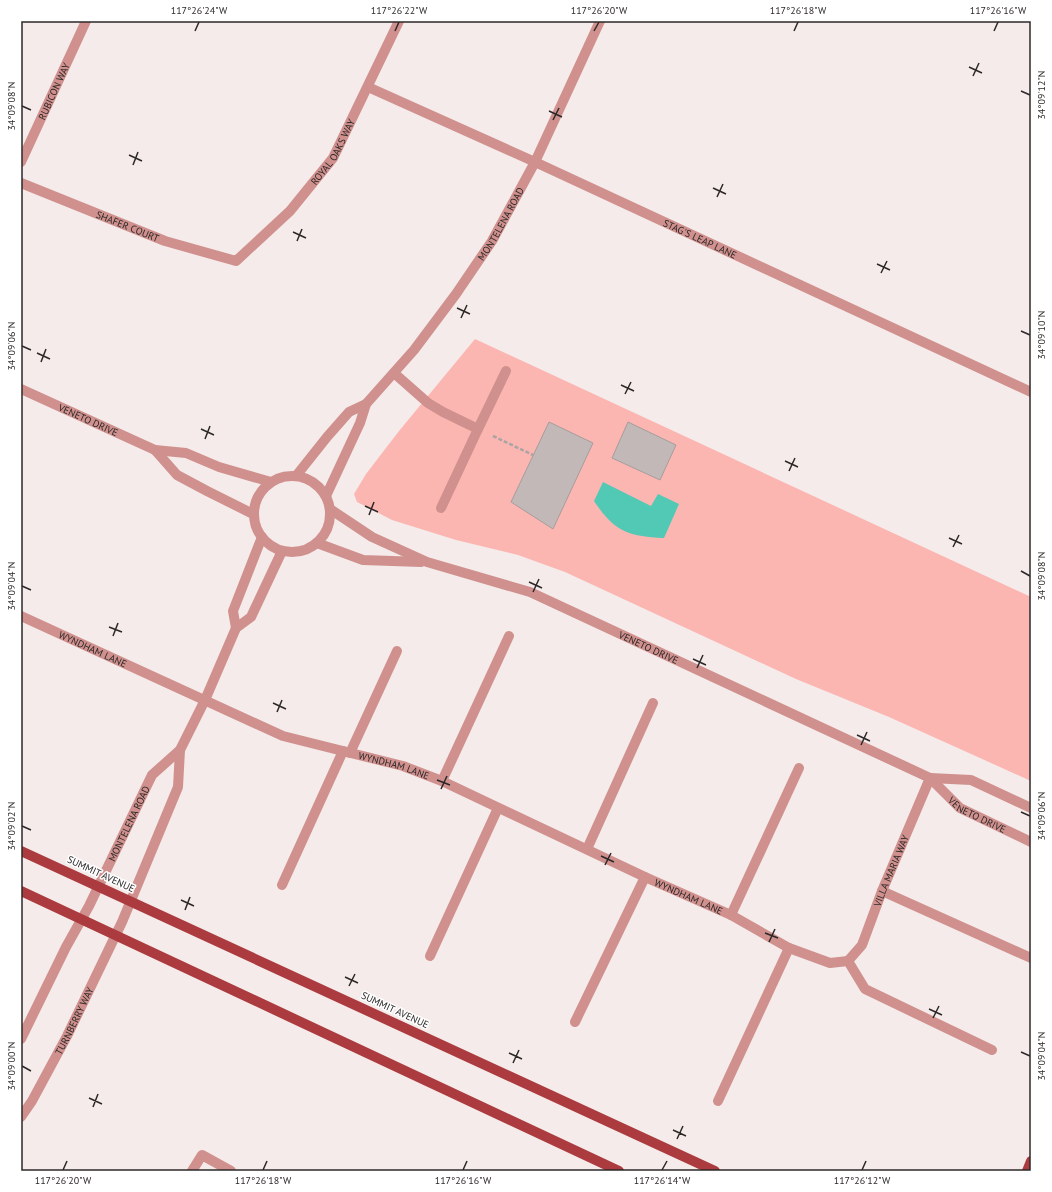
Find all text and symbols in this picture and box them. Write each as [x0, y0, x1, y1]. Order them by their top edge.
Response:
text: 117°26'24"W [171, 4, 228, 17]
text: 117°26'22"W [371, 4, 428, 17]
text: 117°26'20"W [571, 4, 628, 17]
text: 117°26'18"W [770, 4, 827, 17]
text: 117°26'16"W [970, 4, 1027, 17]
street label: RUBICON WAY [35, 60, 73, 122]
text: 34°09'12"N [1035, 70, 1048, 120]
text: 34°09'08"N [5, 81, 18, 131]
street label: ROYAL OAKS WAY [307, 116, 358, 187]
street label: MONTELENA ROAD [474, 185, 527, 263]
street label: SHAFER COURT [94, 207, 161, 245]
street label: STAG'S LEAP LANE [661, 216, 739, 261]
text: 34°09'10"N [1035, 310, 1048, 360]
text: 34°09'06"N [5, 321, 18, 371]
street label: VENETO DRIVE [56, 400, 120, 439]
text: 34°09'08"N [1035, 551, 1048, 601]
text: 34°09'04"N [5, 561, 18, 611]
street label: VENETO DRIVE [616, 627, 680, 667]
street label: WYNDHAM LANE [57, 628, 129, 670]
street label: WYNDHAM LANE [357, 749, 431, 782]
street label: MONTELENA ROAD [105, 784, 152, 863]
text: 34°09'06"N [1035, 791, 1048, 841]
street label: VENETO DRIVE [945, 793, 1008, 836]
text: 34°09'02"N [5, 801, 18, 851]
street label: VILLA MARIA WAY [870, 832, 912, 909]
street label: SUMMIT AVENUE [65, 853, 137, 895]
street label: WYNDHAM LANE [652, 876, 725, 917]
street label: TURNBERRY WAY [52, 984, 96, 1057]
street label: SUMMIT AVENUE [359, 989, 431, 1031]
text: 34°09'04"N [1035, 1031, 1048, 1081]
text: 34°09'00"N [5, 1041, 18, 1091]
text: 117°26'20"W [35, 1174, 92, 1187]
text: 117°26'18"W [235, 1174, 292, 1187]
text: 117°26'16"W [435, 1174, 492, 1187]
text: 117°26'14"W [634, 1174, 691, 1187]
text: 117°26'12"W [834, 1174, 891, 1187]

